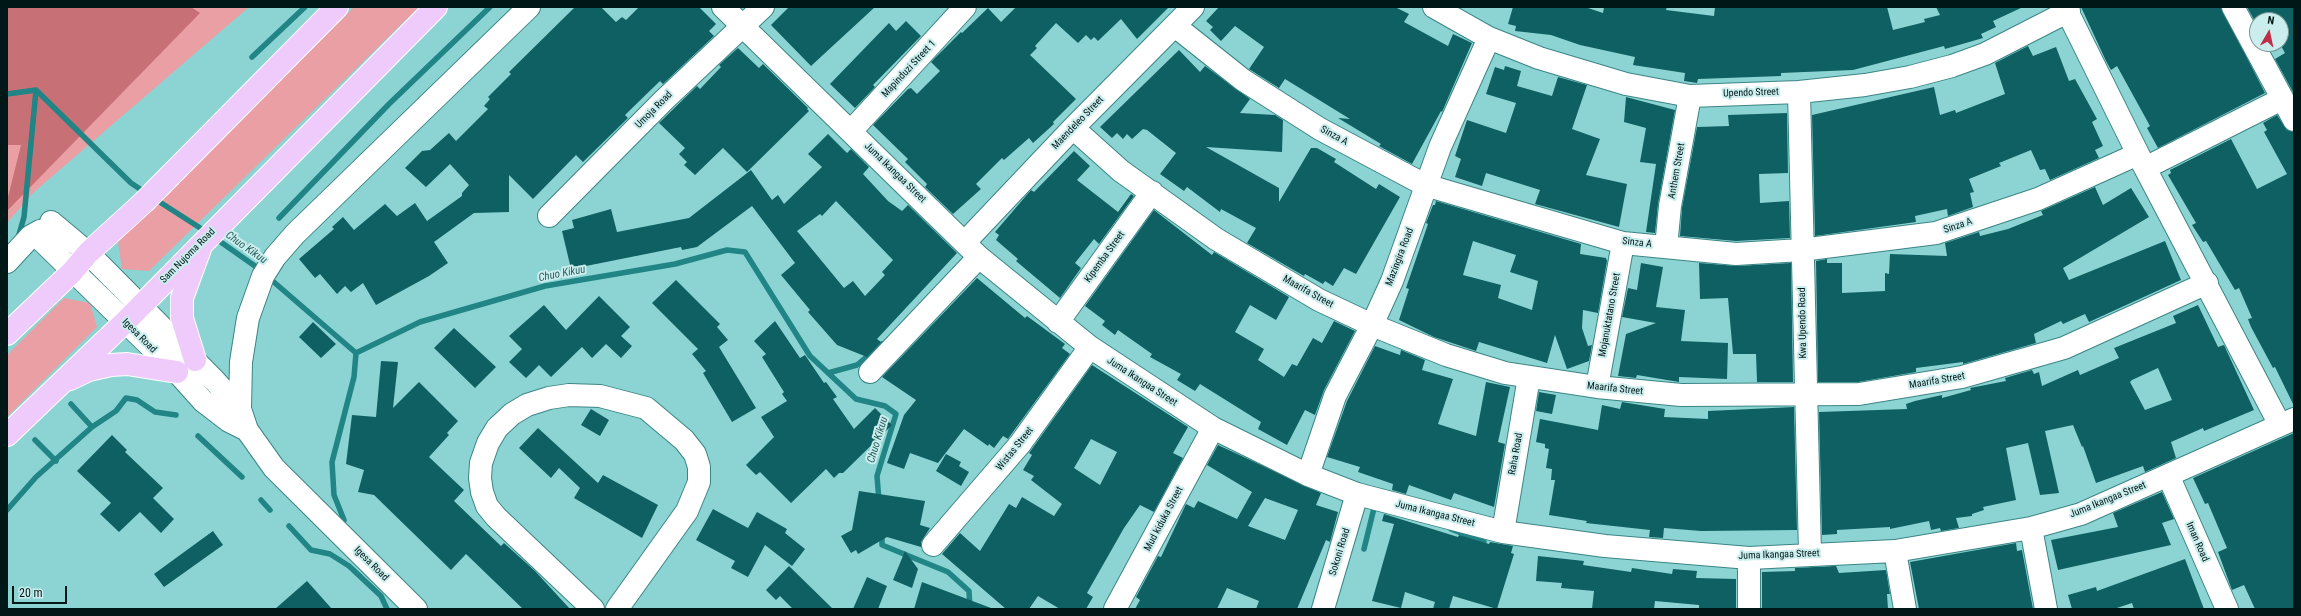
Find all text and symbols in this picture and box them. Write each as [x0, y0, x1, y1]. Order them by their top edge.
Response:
north arrow [2249, 12, 2289, 52]
text: N [2266, 14, 2275, 28]
street label: Mapinduzi Street 1 [879, 38, 939, 100]
street label: Upendo Street [1723, 86, 1779, 100]
street label: Umoja Road [633, 89, 675, 131]
street label: Maendeleo Street [1050, 94, 1106, 152]
street label: Sinza A [1318, 124, 1350, 148]
street label: Juma Ikangaa Street [862, 140, 928, 206]
street label: Anthem Street [1666, 142, 1688, 200]
street label: Sinza A [1942, 216, 1974, 236]
street label: Sam Nujoma Road [158, 226, 218, 286]
street label: Mazingira Road [1383, 226, 1417, 288]
water label: Chuo Kikuu [223, 229, 269, 267]
street label: Kipemba Street [1082, 229, 1128, 285]
street label: Sinza A [1622, 235, 1652, 251]
water label: Chuo Kikuu [537, 263, 587, 285]
street label: Mojanuktatano Street [1597, 272, 1623, 358]
street label: Maarifa Street [1281, 273, 1335, 311]
street label: Kwa Upendo Road [1796, 287, 1810, 359]
street label: Igesa Road [119, 316, 159, 356]
street label: Juma Ikangaa Street [1105, 355, 1179, 409]
street label: Maarifa Street [1908, 370, 1966, 392]
street label: Maarifa Street [1586, 380, 1644, 398]
water label: Chuo Kikuu [865, 415, 891, 465]
street label: Wistas Street [994, 425, 1036, 473]
street label: Raha Road [1506, 432, 1526, 476]
street label: Juma Ikangaa Street [2068, 479, 2148, 521]
street label: Mud kiduka Street [1142, 485, 1186, 553]
street label: Juma Ikangaa Street [1394, 498, 1476, 530]
street label: Iman Road [2183, 520, 2211, 564]
street label: Sokoni Road [1327, 527, 1353, 577]
street label: Igesa Road [351, 544, 391, 584]
street label: Juma Ikangaa Street [1738, 548, 1820, 562]
scale bar [14, 578, 69, 604]
text: 20 m [19, 586, 43, 600]

